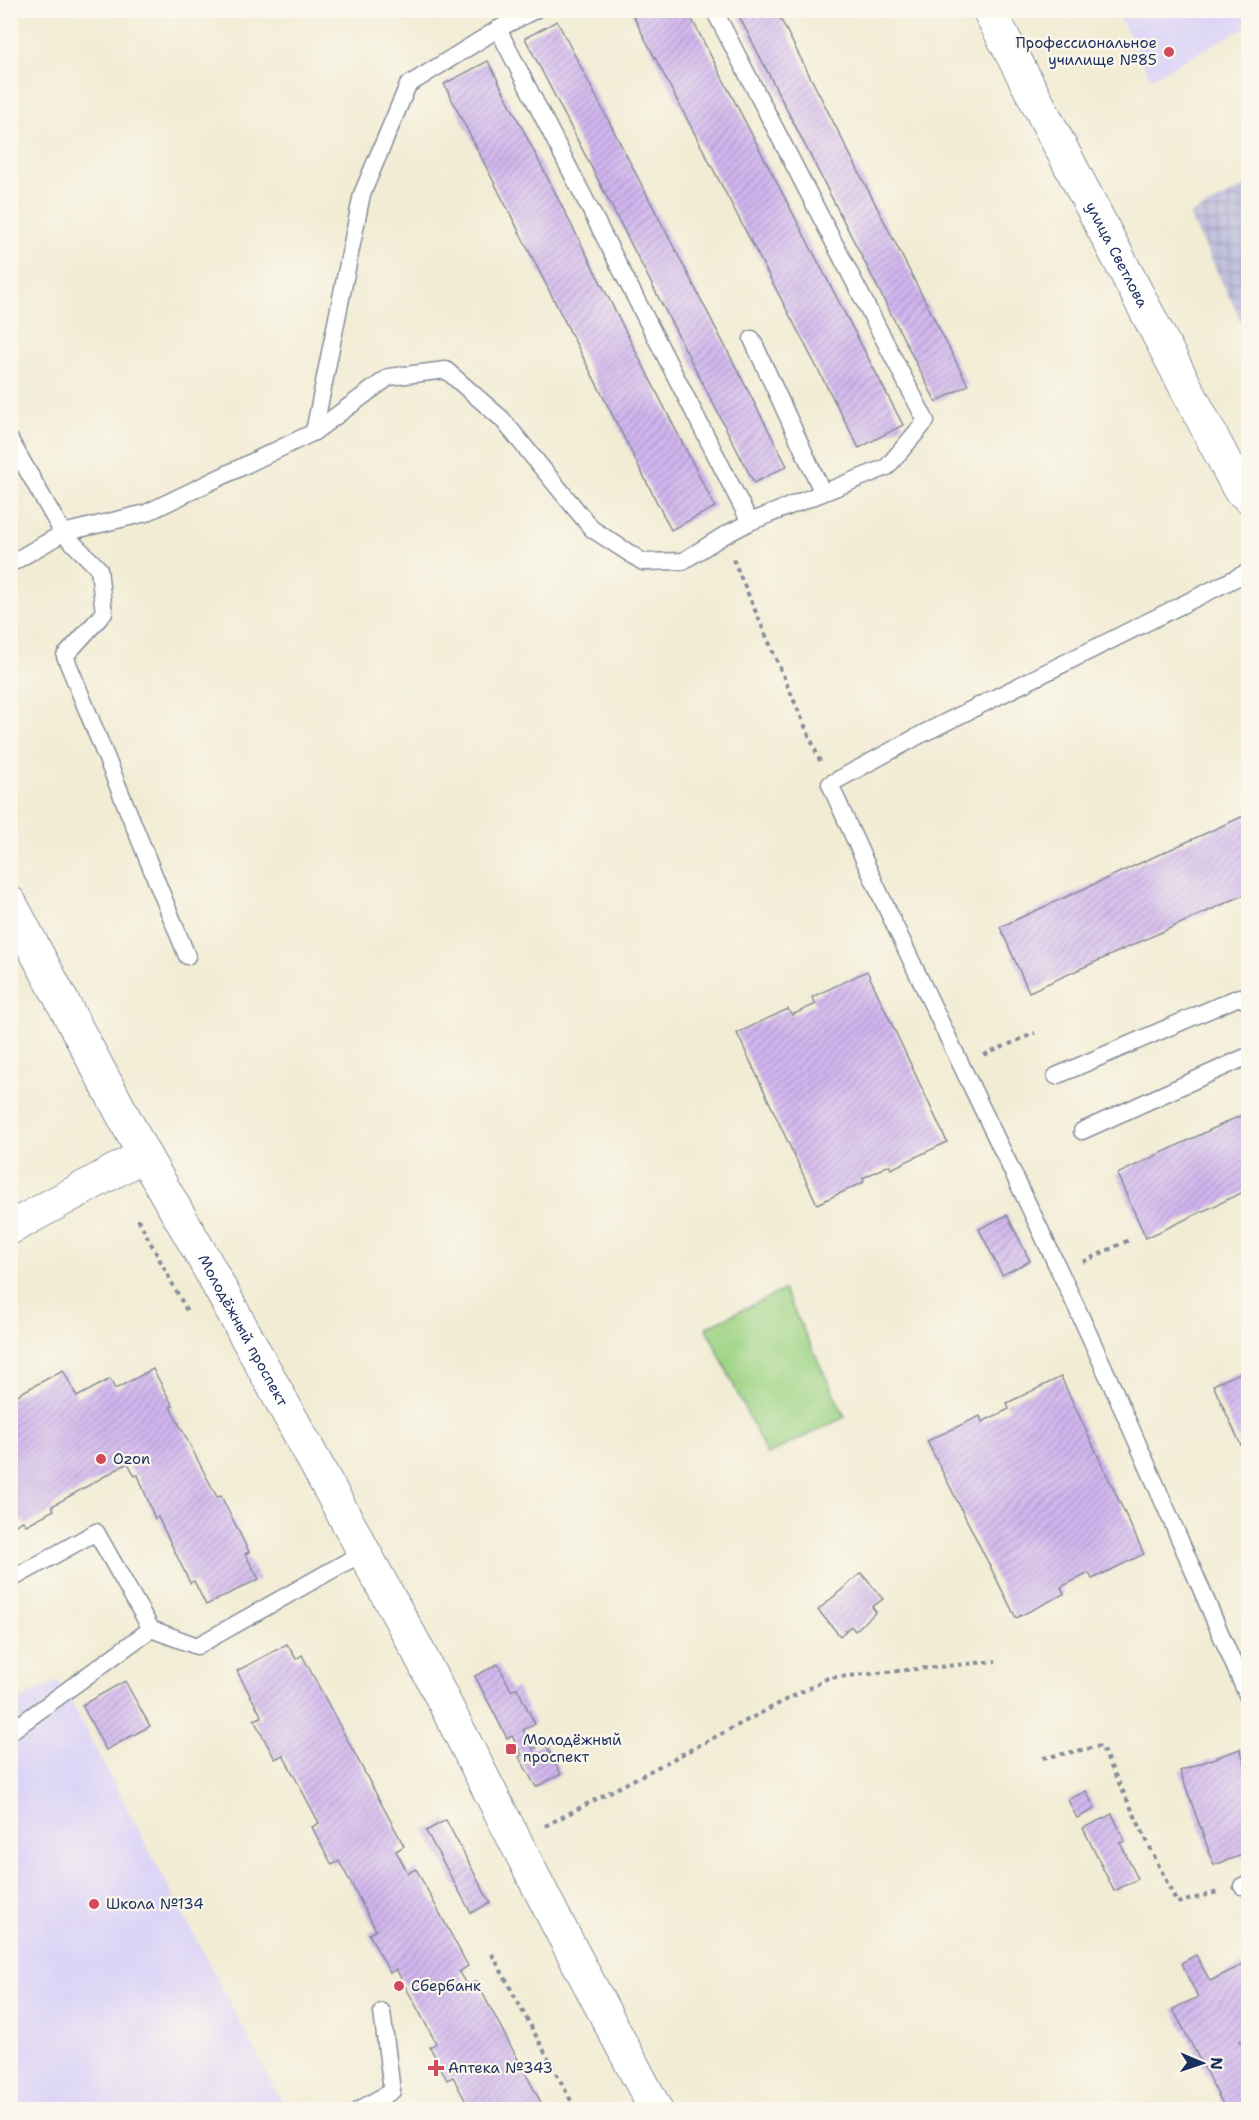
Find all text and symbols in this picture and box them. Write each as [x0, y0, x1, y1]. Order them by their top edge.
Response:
place label: Профессиональное училище №85 [1016, 33, 1157, 70]
marker: Профессиональное училище №85 [1162, 45, 1176, 59]
street label: улица Светлова [1081, 198, 1153, 312]
street label: Молодёжный проспект [193, 1251, 293, 1410]
place label: Ozon [113, 1449, 150, 1469]
marker: Ozon [94, 1452, 108, 1466]
place label: Молодёжный проспект [523, 1730, 622, 1767]
marker: Молодёжный проспект [504, 1742, 518, 1756]
place label: Школа №134 [106, 1894, 204, 1914]
marker: Школа №134 [87, 1897, 101, 1911]
place label: Сбербанк [411, 1976, 481, 1996]
marker: Сбербанк [392, 1979, 406, 1993]
north arrow [1172, 2033, 1232, 2093]
text: N [1206, 2057, 1227, 2070]
place label: Аптека №343 [448, 2058, 553, 2078]
marker: Аптека №343 [429, 2061, 443, 2075]

